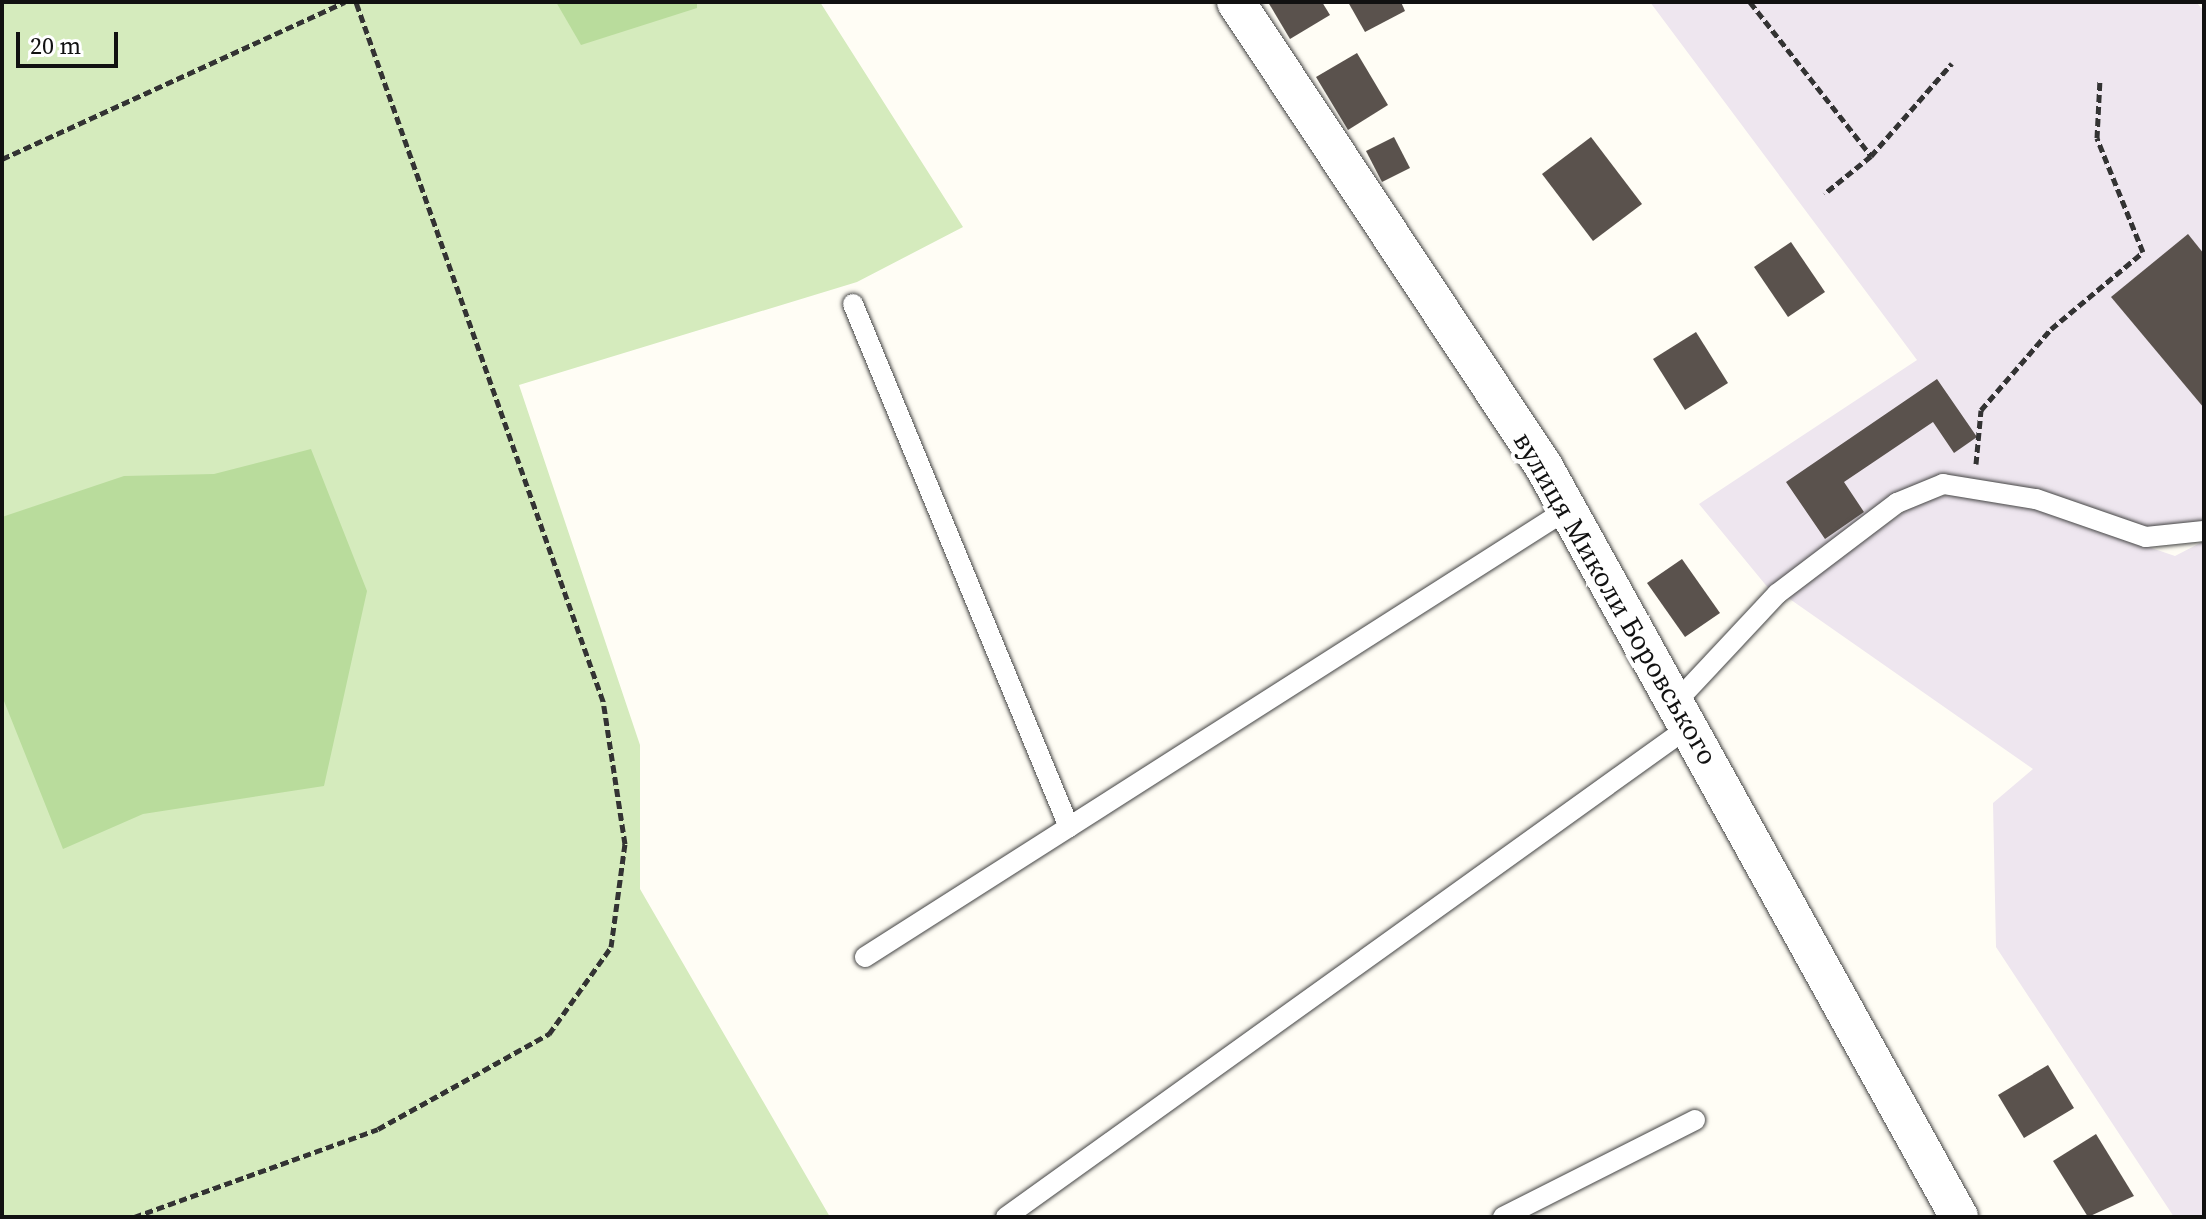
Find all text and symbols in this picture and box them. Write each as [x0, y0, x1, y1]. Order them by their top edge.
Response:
scale bar [20, 16, 122, 66]
text: 20 m [30, 29, 81, 62]
street label: вулиця Миколи Боровського [1507, 426, 1725, 770]

